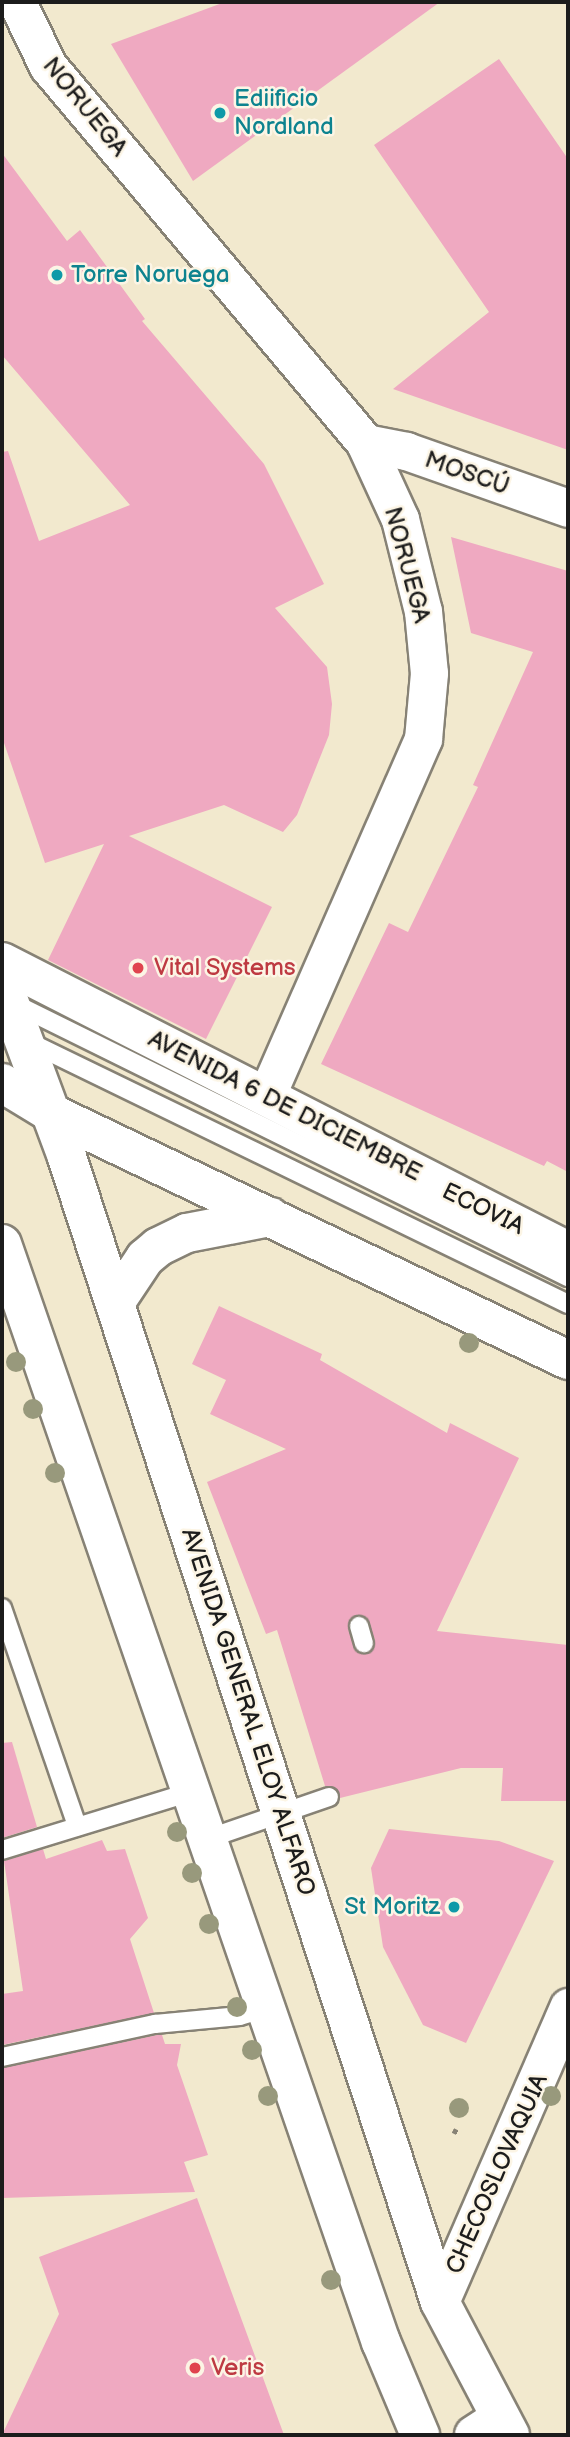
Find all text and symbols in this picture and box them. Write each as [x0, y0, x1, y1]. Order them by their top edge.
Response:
street label: NORUEGA [36, 52, 134, 162]
place label: Ediificio Nordland [234, 85, 334, 141]
marker: Ediificio Nordland [212, 105, 228, 121]
place label: Torre Noruega [71, 261, 230, 289]
marker: Torre Noruega [49, 267, 65, 283]
street label: MOSCÚ [421, 445, 513, 501]
street label: NORUEGA [378, 504, 436, 626]
place label: Vital Systems [154, 954, 296, 982]
marker: Vital Systems [128, 958, 148, 978]
street label: AVENIDA 6 DE DICIEMBRE [144, 1024, 426, 1188]
street label: ECOVIA [437, 1177, 529, 1241]
street label: AVENIDA GENERAL ELOY ALFARO [175, 1525, 321, 1899]
place label: St Moritz [344, 1893, 440, 1921]
marker: St Moritz [446, 1899, 462, 1915]
street label: CHECOSLOVAQUIA [440, 2069, 554, 2279]
place label: Veris [211, 2354, 264, 2382]
marker: Veris [185, 2358, 205, 2378]

